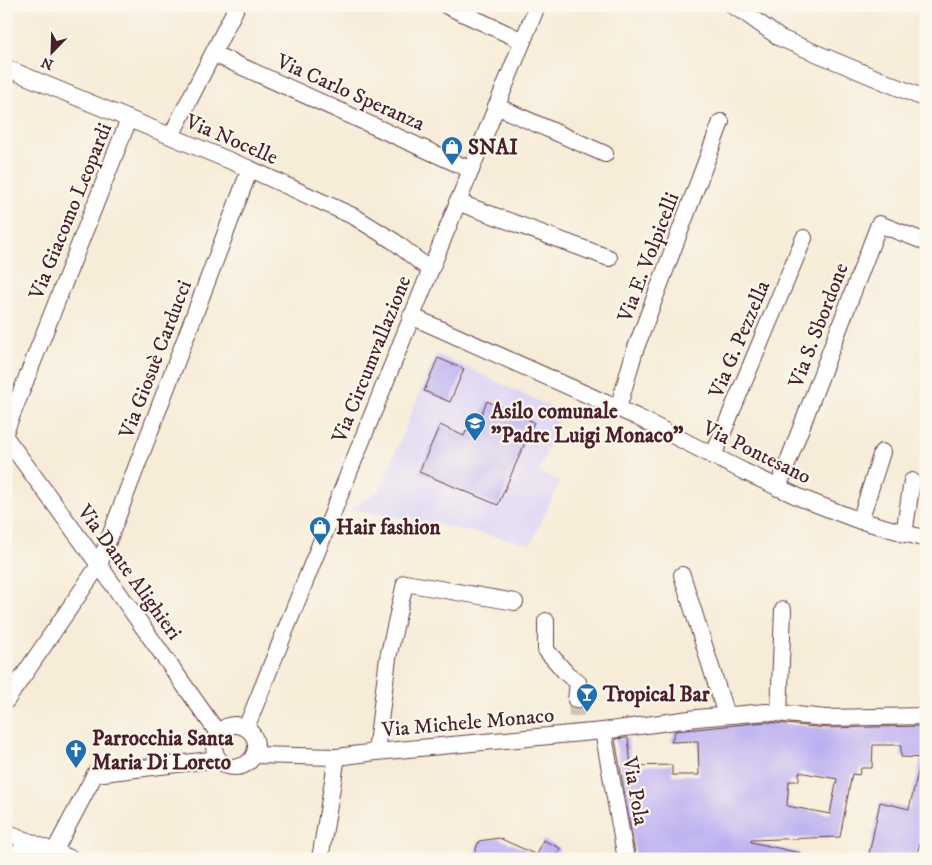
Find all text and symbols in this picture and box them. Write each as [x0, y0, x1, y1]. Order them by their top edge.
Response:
north arrow [28, 28, 78, 78]
street label: Via Carlo Speranza [272, 48, 429, 137]
text: N [38, 52, 56, 74]
street label: Via Nocelle [181, 108, 282, 171]
street label: Via Giacomo Leopardi [23, 119, 118, 304]
shop icon: SNAI [440, 135, 464, 166]
place label: SNAI [468, 135, 518, 161]
street label: Via E. Volpicelli [612, 189, 686, 327]
street label: Via S. Sbordone [783, 259, 855, 392]
street label: Via Circumvallazione [326, 272, 417, 448]
street label: Via Giosuè Carducci [113, 277, 198, 443]
street label: Via G. Pezzella [703, 277, 776, 403]
place label: Asilo comunale "Padre Luigi Monaco" [490, 399, 684, 449]
school or university icon: Asilo comunale "Padre Luigi Monaco" [463, 411, 487, 442]
street label: Via Pontesano [697, 415, 815, 490]
street label: Via Dante Alighieri [71, 499, 187, 645]
shop icon: Hair fashion [308, 515, 332, 546]
place label: Hair fashion [336, 515, 442, 541]
bar icon: Tropical Bar [575, 682, 599, 713]
place label: Tropical Bar [602, 682, 711, 708]
street label: Via Michele Monaco [380, 703, 555, 744]
place label: Parrocchia Santa Maria Di Loreto [92, 726, 234, 776]
church icon: Parrocchia Santa Maria Di Loreto [64, 738, 88, 769]
street label: Via Pola [616, 754, 654, 828]

